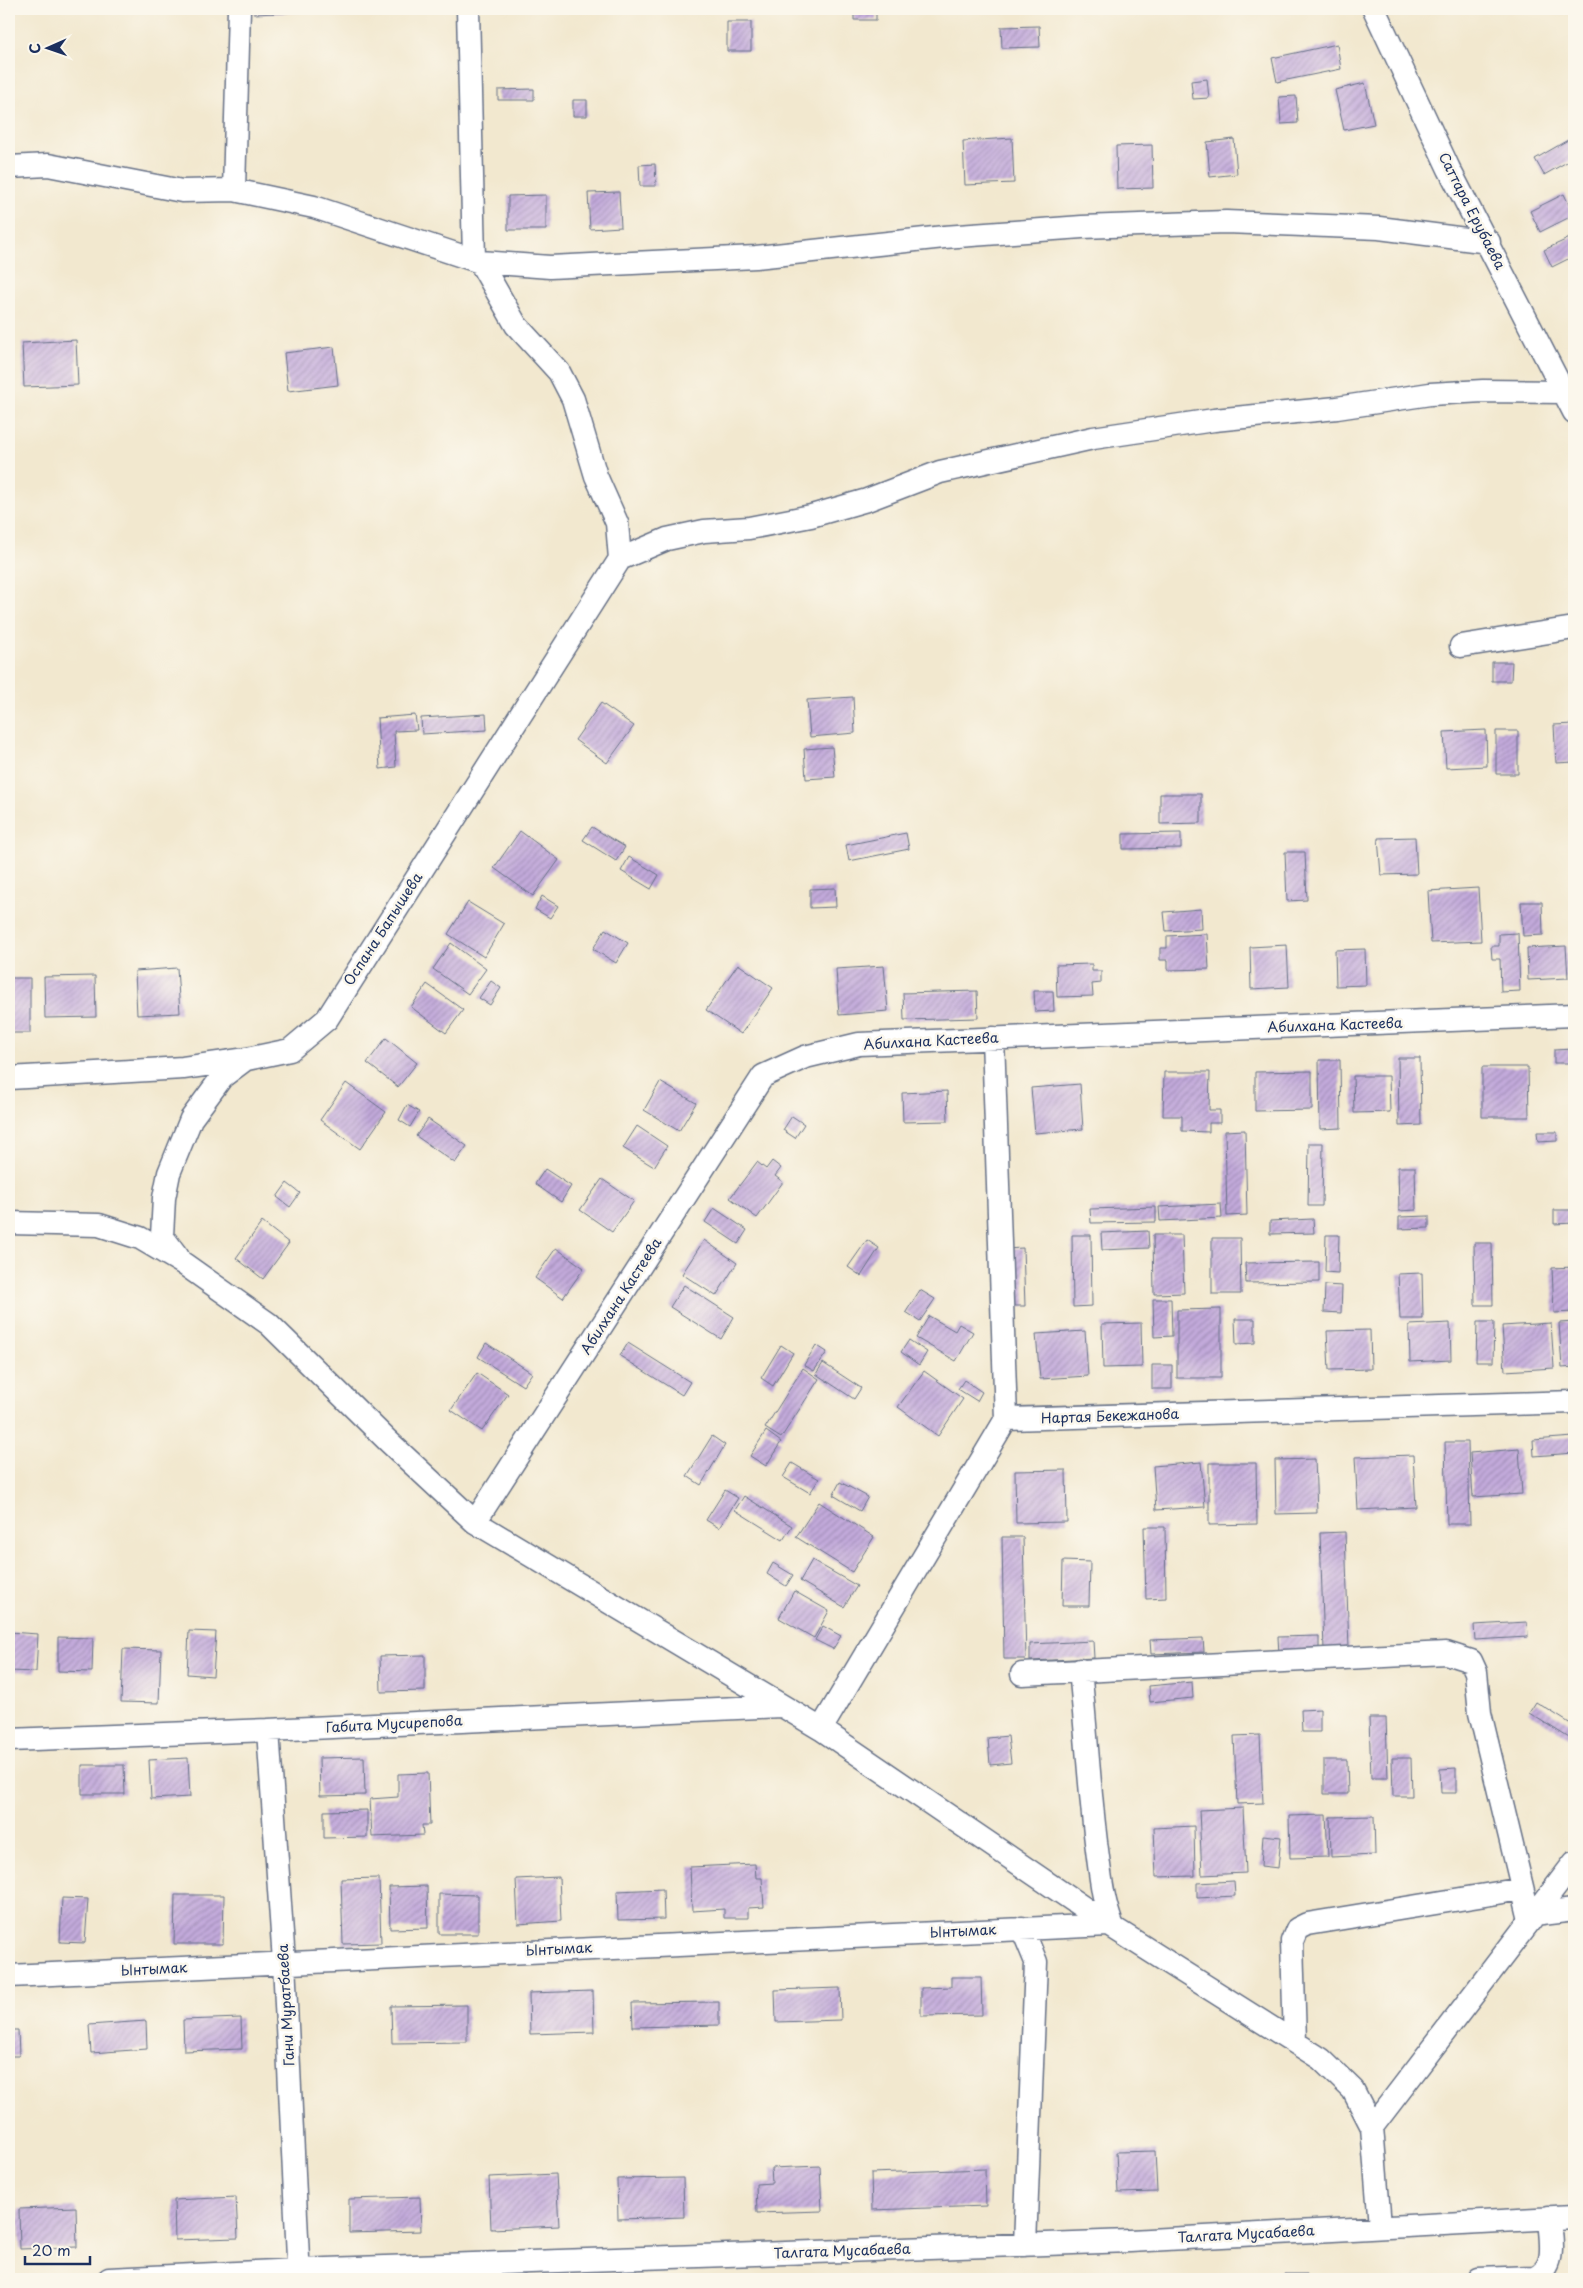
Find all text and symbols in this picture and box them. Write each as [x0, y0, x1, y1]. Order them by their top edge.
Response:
north arrow [22, 22, 72, 72]
text: С [24, 43, 45, 54]
street label: Саттара Ерубаева [1434, 149, 1511, 273]
street label: Оспана Бапышева [338, 868, 427, 989]
street label: Абилхана Кастеева [1267, 1012, 1403, 1037]
street label: Абилхана Кастеева [863, 1026, 999, 1055]
street label: Абилхана Кастеева [575, 1233, 666, 1358]
street label: Нартая Бекежанова [1040, 1403, 1180, 1428]
street label: Габита Мусирепова [325, 1709, 463, 1738]
street label: Ынтымак [929, 1918, 998, 1943]
street label: Ынтымак [525, 1936, 594, 1961]
street label: Гани Муратбаева [272, 1943, 299, 2067]
street label: Ынтымак [120, 1956, 189, 1981]
street label: Талгата Мусабаева [1177, 2219, 1315, 2248]
scale bar [25, 2233, 90, 2265]
text: 20 m [32, 2238, 71, 2261]
street label: Талгата Мусабаева [773, 2238, 911, 2263]

